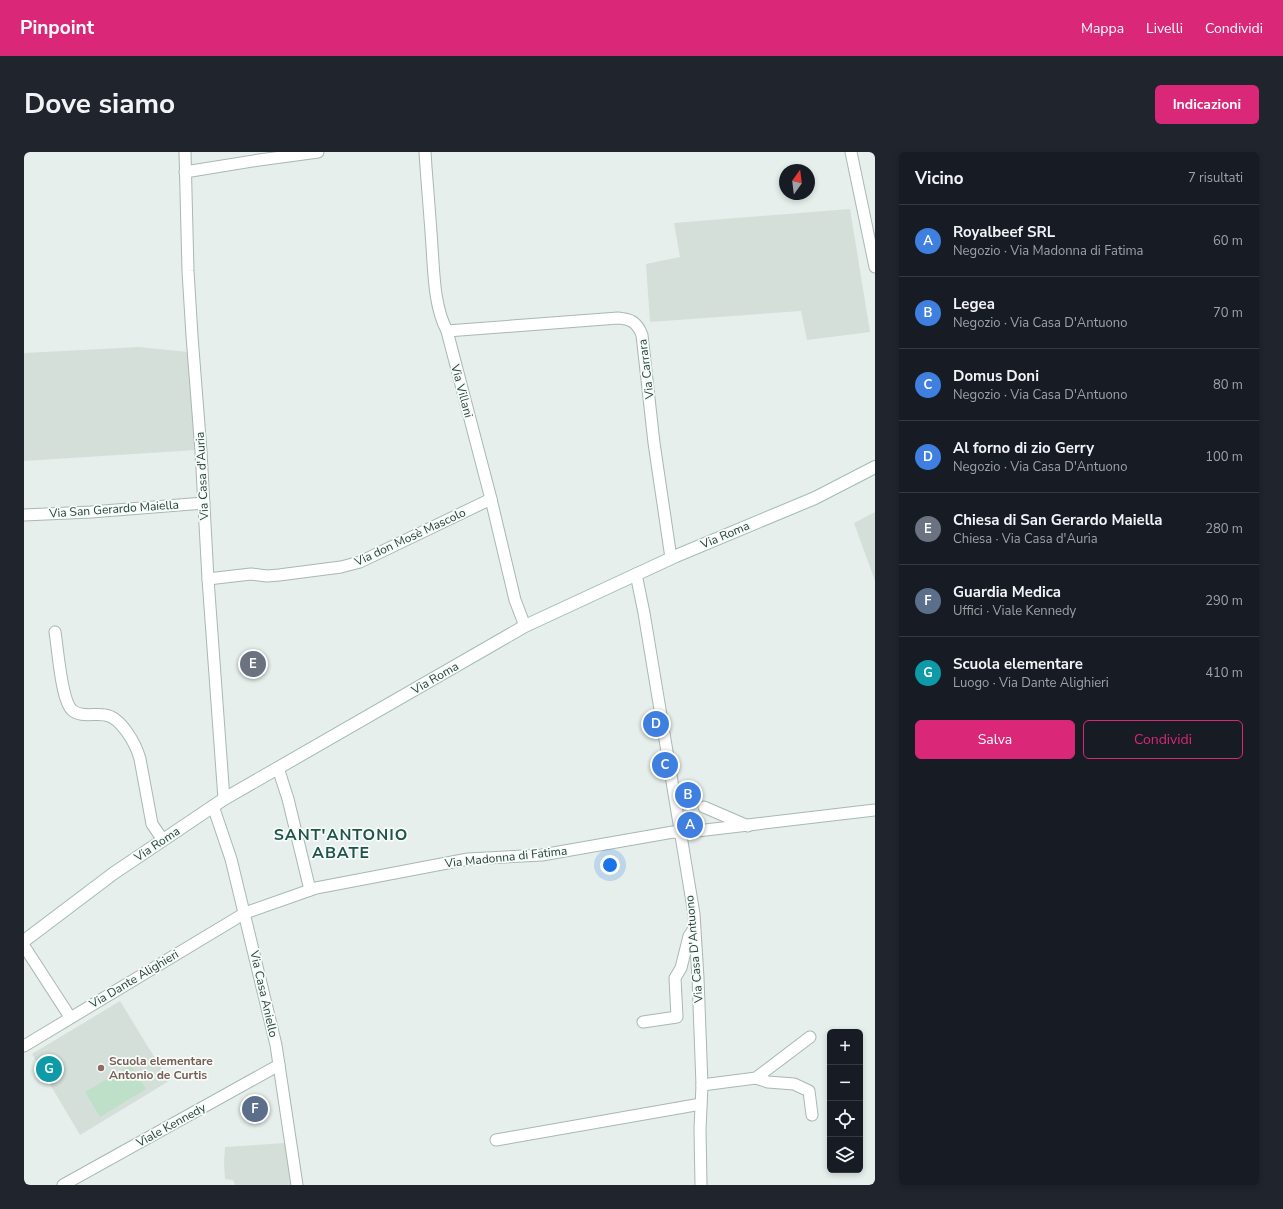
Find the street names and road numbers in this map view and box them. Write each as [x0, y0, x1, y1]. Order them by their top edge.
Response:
street label: Via Carrara [634, 338, 658, 401]
street label: Via Villani [447, 362, 477, 419]
street label: Via Casa d'Auria [192, 431, 212, 522]
street label: Via San Gerardo Maiella [48, 496, 179, 522]
street label: Via don Mosè Mascolo [351, 504, 468, 570]
street label: Via Roma [697, 518, 752, 553]
street label: Via Roma [408, 658, 461, 698]
street label: Via Roma [130, 823, 183, 866]
street label: Via Madonna di Fatima [443, 843, 568, 871]
street label: Via Casa D'Antuono [681, 894, 707, 1005]
street label: Via Dante Alighieri [86, 946, 182, 1012]
street label: Via Casa Aniello [246, 948, 282, 1039]
street label: Viale Kennedy [132, 1099, 209, 1151]

